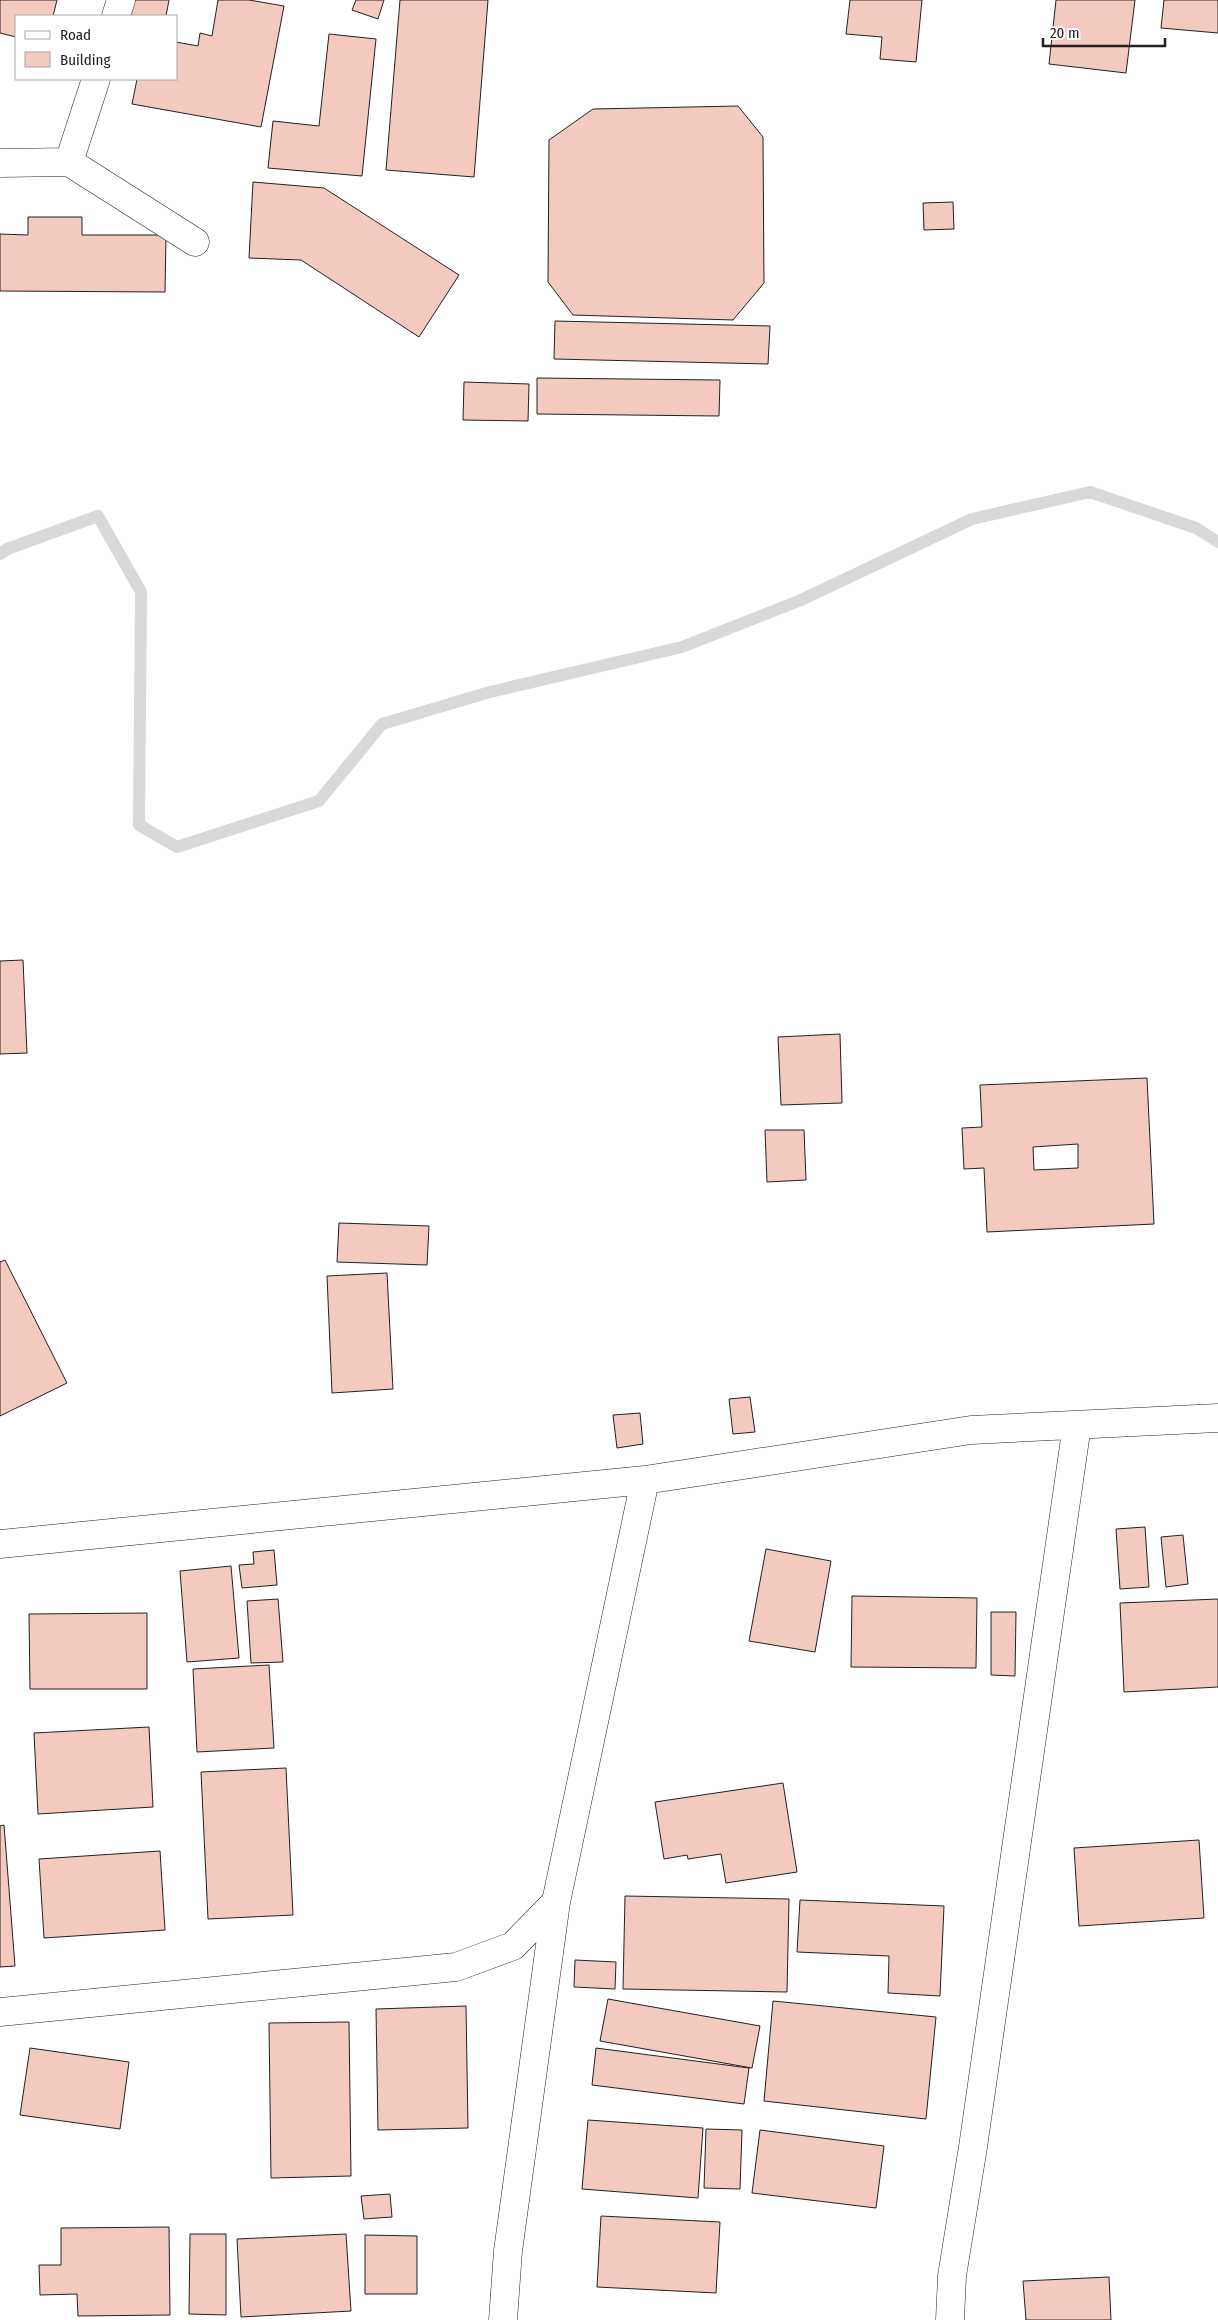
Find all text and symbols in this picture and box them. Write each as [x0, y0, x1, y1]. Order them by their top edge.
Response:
legend [15, 15, 178, 80]
scale bar [1043, 15, 1166, 47]
text: 20 m [1050, 24, 1080, 42]
text: Road [60, 26, 91, 44]
text: Building [60, 51, 111, 69]

